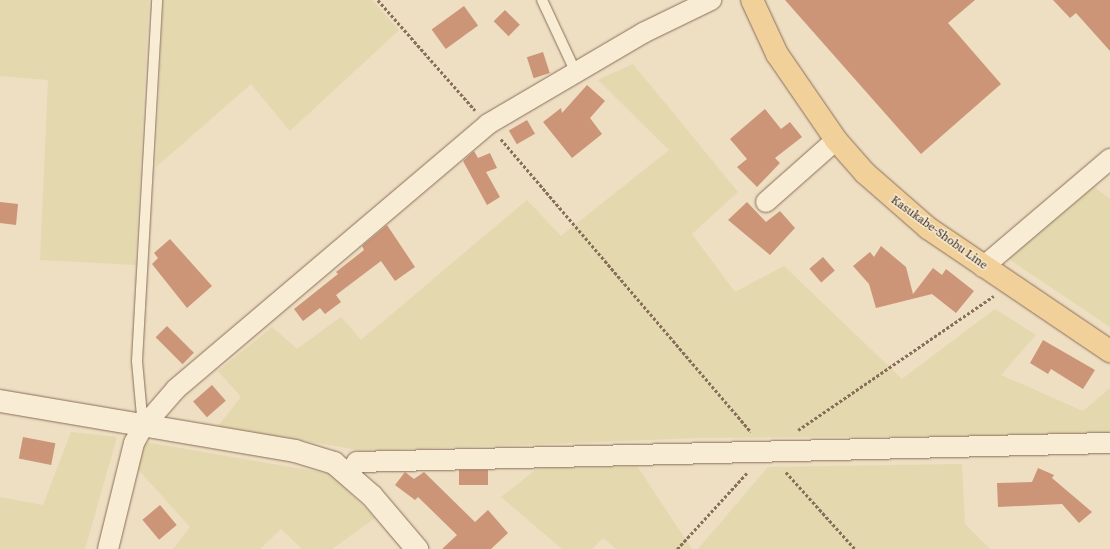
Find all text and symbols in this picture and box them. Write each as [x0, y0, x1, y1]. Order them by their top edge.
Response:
street label: Kasukabe-Shobu Line [888, 193, 990, 273]

